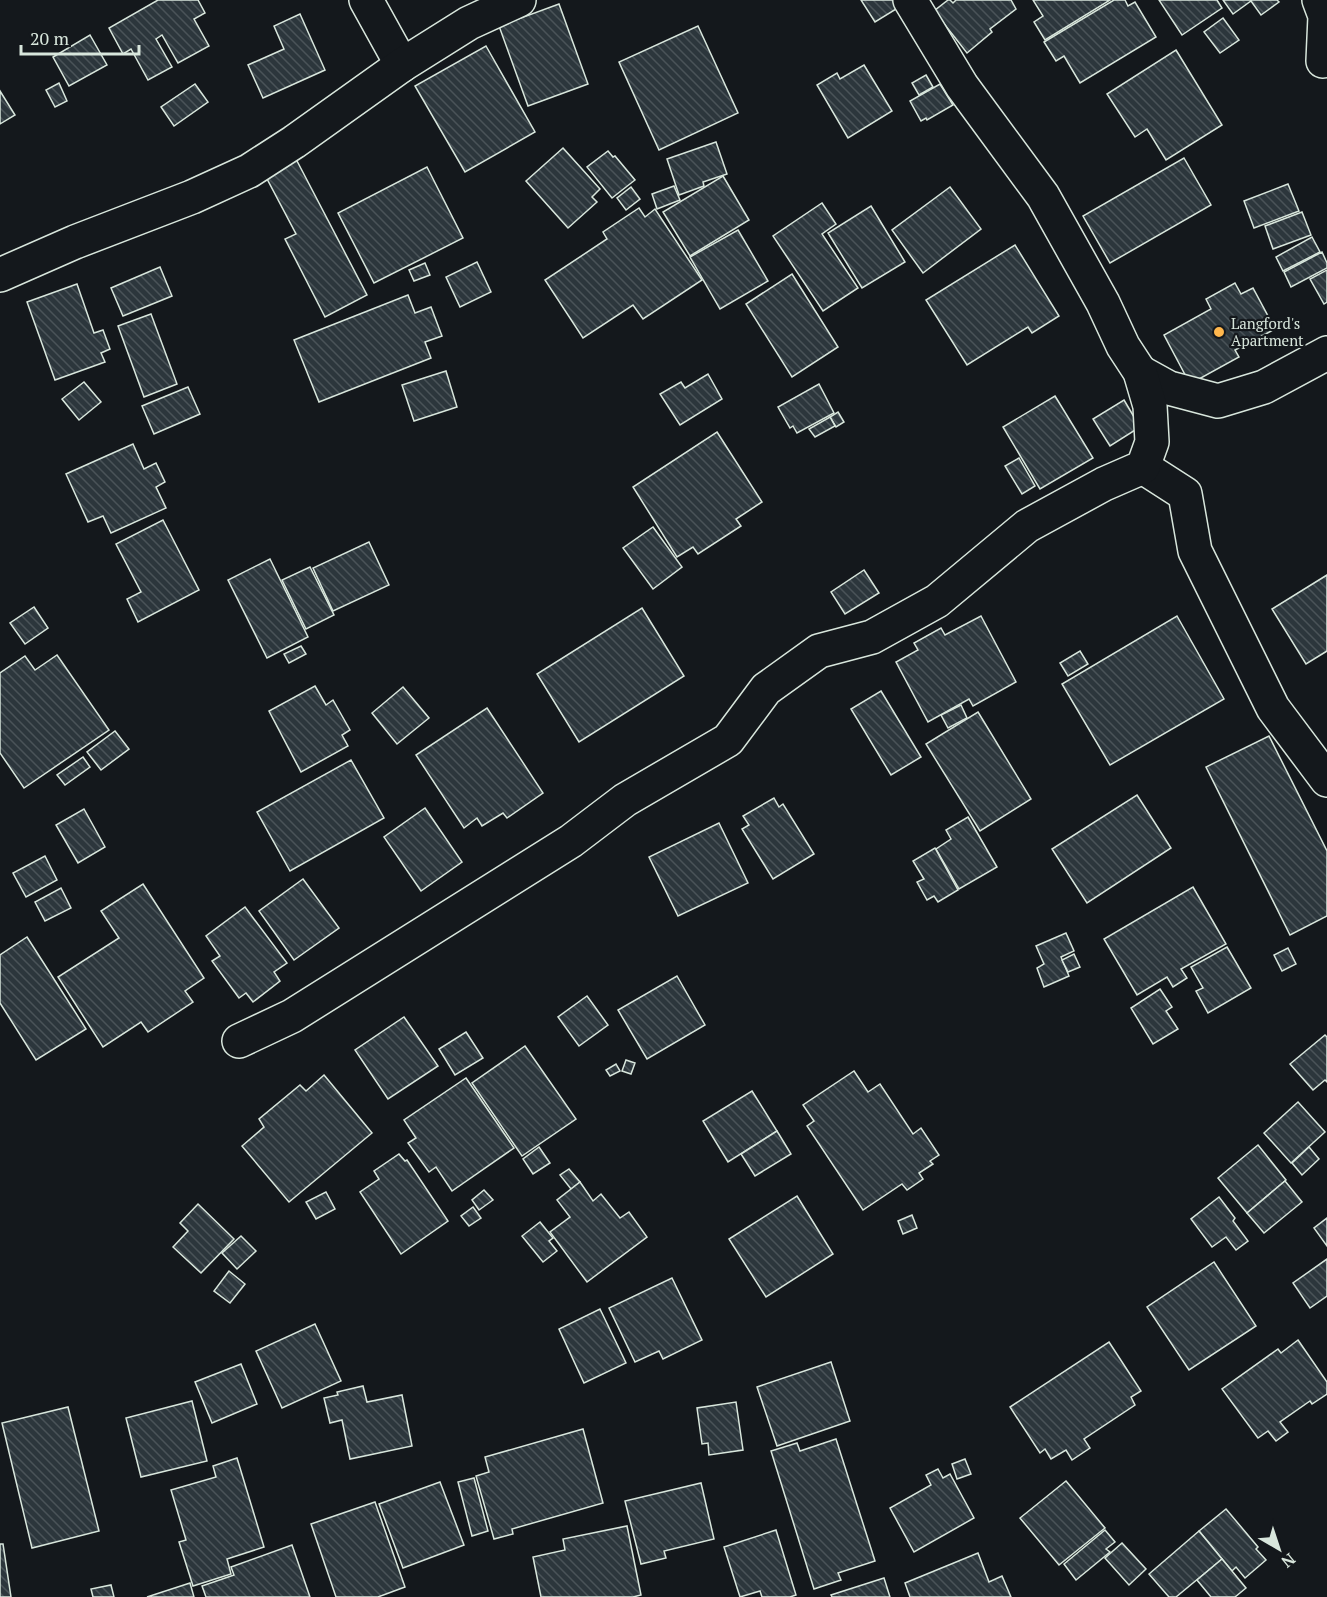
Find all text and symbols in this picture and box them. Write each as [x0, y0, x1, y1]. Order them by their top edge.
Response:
scale bar [21, 18, 140, 56]
text: 20 m [30, 26, 70, 50]
place label: Langford's Apartment [1231, 313, 1304, 350]
marker: Langford's Apartment [1212, 325, 1226, 339]
north arrow [1249, 1519, 1309, 1579]
text: N [1277, 1548, 1300, 1573]

